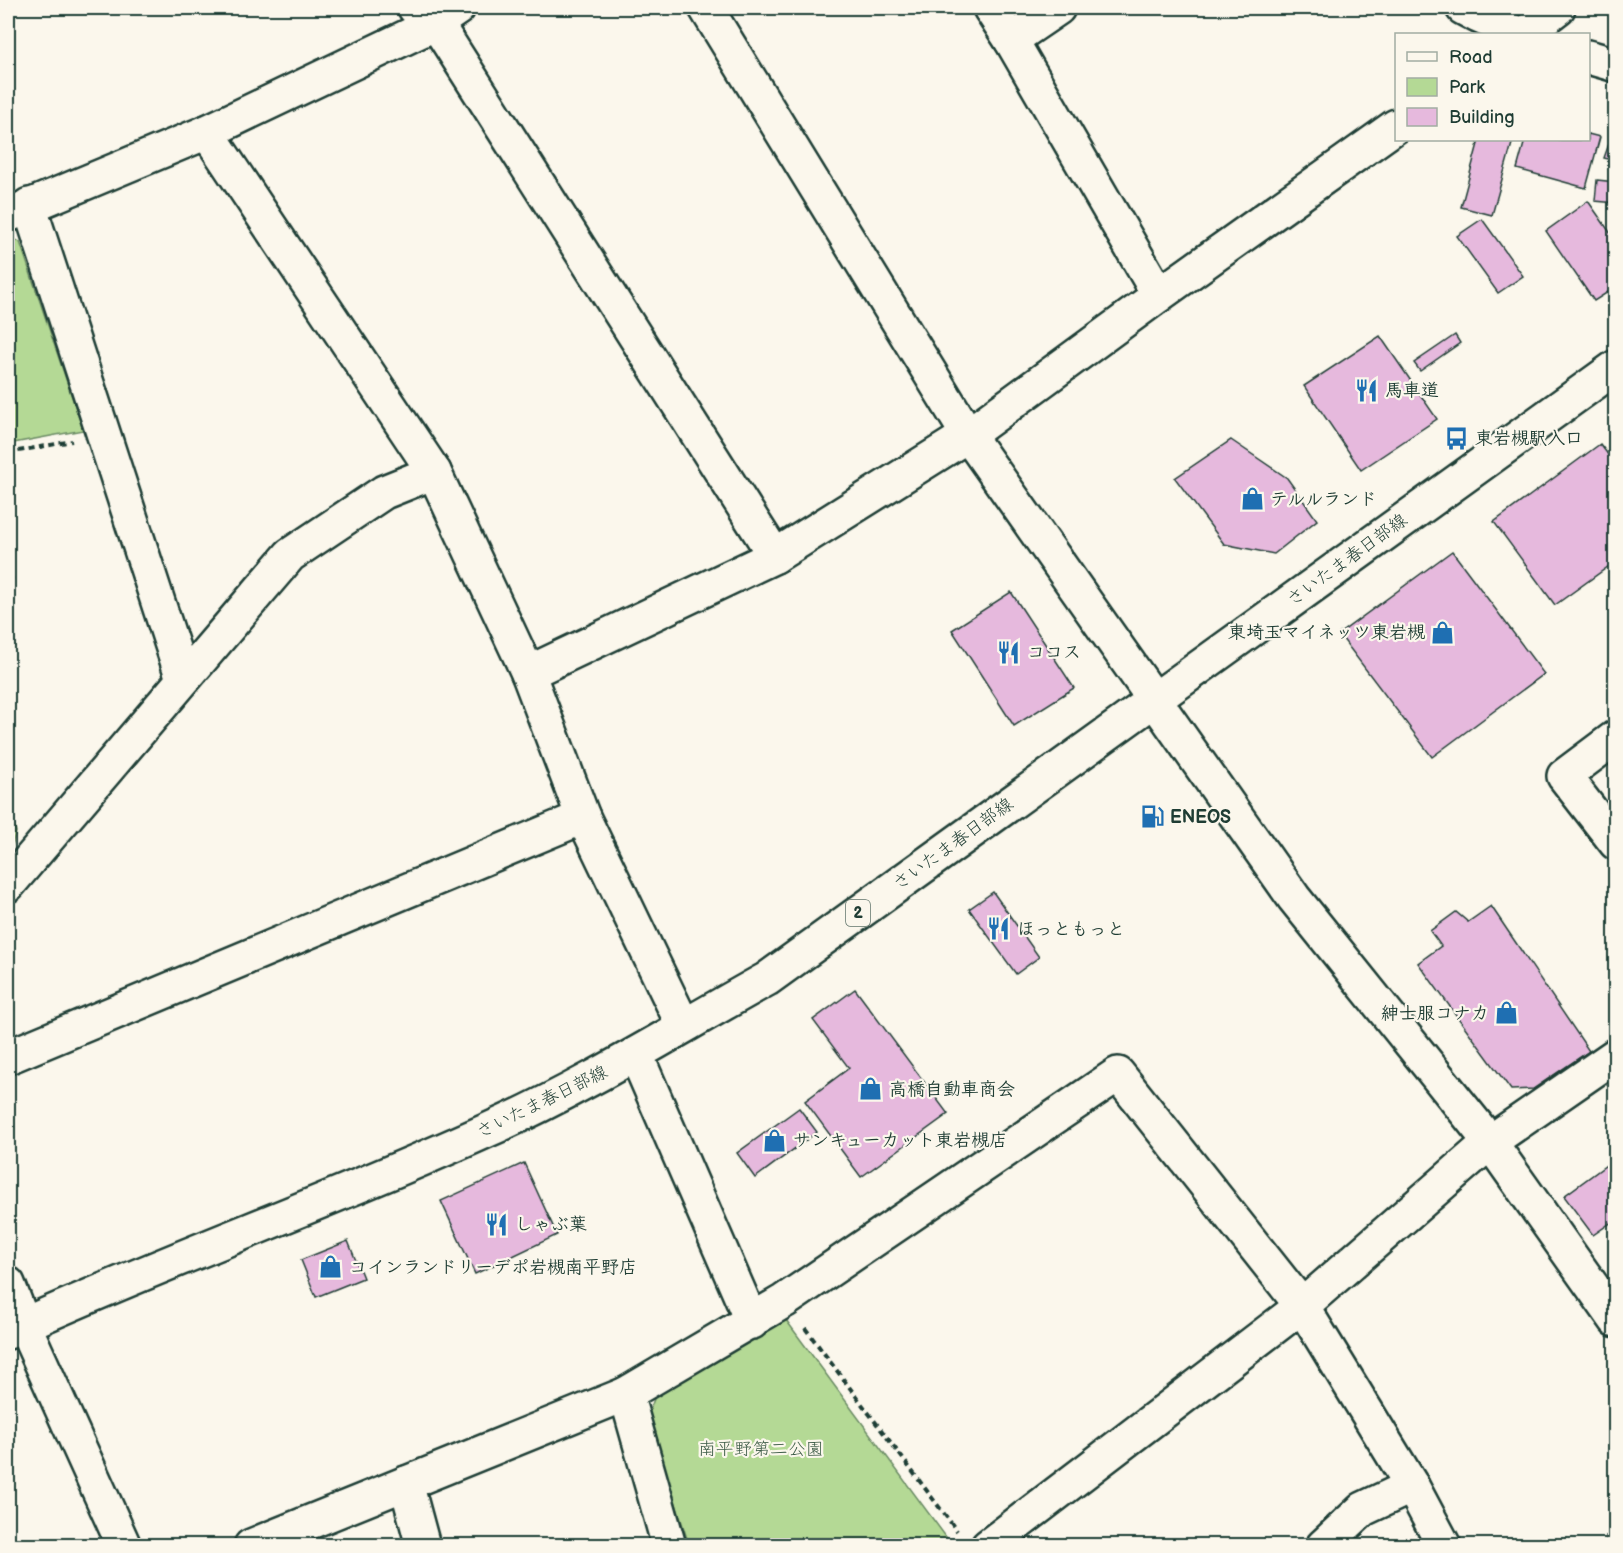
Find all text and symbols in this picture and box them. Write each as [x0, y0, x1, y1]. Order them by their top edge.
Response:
legend [1395, 33, 1590, 141]
text: Road [1449, 47, 1493, 68]
text: Park [1449, 77, 1485, 98]
text: Building [1449, 107, 1515, 128]
restaurant icon: 馬車道 [1354, 377, 1380, 403]
place label: 馬車道 [1385, 380, 1439, 401]
bus stop icon: 東岩槻駅入口 [1444, 425, 1470, 451]
place label: 東岩槻駅入口 [1475, 428, 1583, 449]
shop icon: テルルランド [1239, 486, 1265, 512]
place label: テルルランド [1270, 489, 1377, 510]
street label: さいたま春日部線 [1283, 509, 1411, 611]
shop icon: 東埼玉マイネッツ東岩槻 [1430, 619, 1456, 645]
place label: 東埼玉マイネッツ東岩槻 [1228, 622, 1425, 643]
restaurant icon: ココス [996, 639, 1022, 665]
place label: ココス [1027, 642, 1081, 663]
street label: さいたま春日部線 [889, 793, 1017, 895]
fuel station icon: ENEOS [1139, 804, 1165, 830]
place label: ENEOS [1170, 807, 1231, 828]
road number: 2 [846, 900, 870, 926]
restaurant icon: ほっともっと [986, 916, 1012, 942]
place label: ほっともっと [1017, 919, 1125, 940]
shop icon: 紳士服コナカ [1494, 1000, 1520, 1026]
place label: 紳士服コナカ [1381, 1003, 1489, 1024]
street label: さいたま春日部線 [473, 1061, 611, 1143]
shop icon: 高橋自動車商会 [858, 1076, 884, 1102]
place label: 高橋自動車商会 [889, 1079, 1015, 1100]
shop icon: サンキューカット東岩槻店 [762, 1127, 788, 1153]
place label: サンキューカット東岩槻店 [793, 1130, 1007, 1151]
restaurant icon: しゃぶ葉 [484, 1211, 510, 1237]
place label: しゃぶ葉 [515, 1214, 587, 1235]
shop icon: コインランドリーデポ岩槻南平野店 [318, 1254, 344, 1280]
place label: コインランドリーデポ岩槻南平野店 [349, 1257, 637, 1278]
park label: 南平野第二公園 [698, 1439, 824, 1460]

